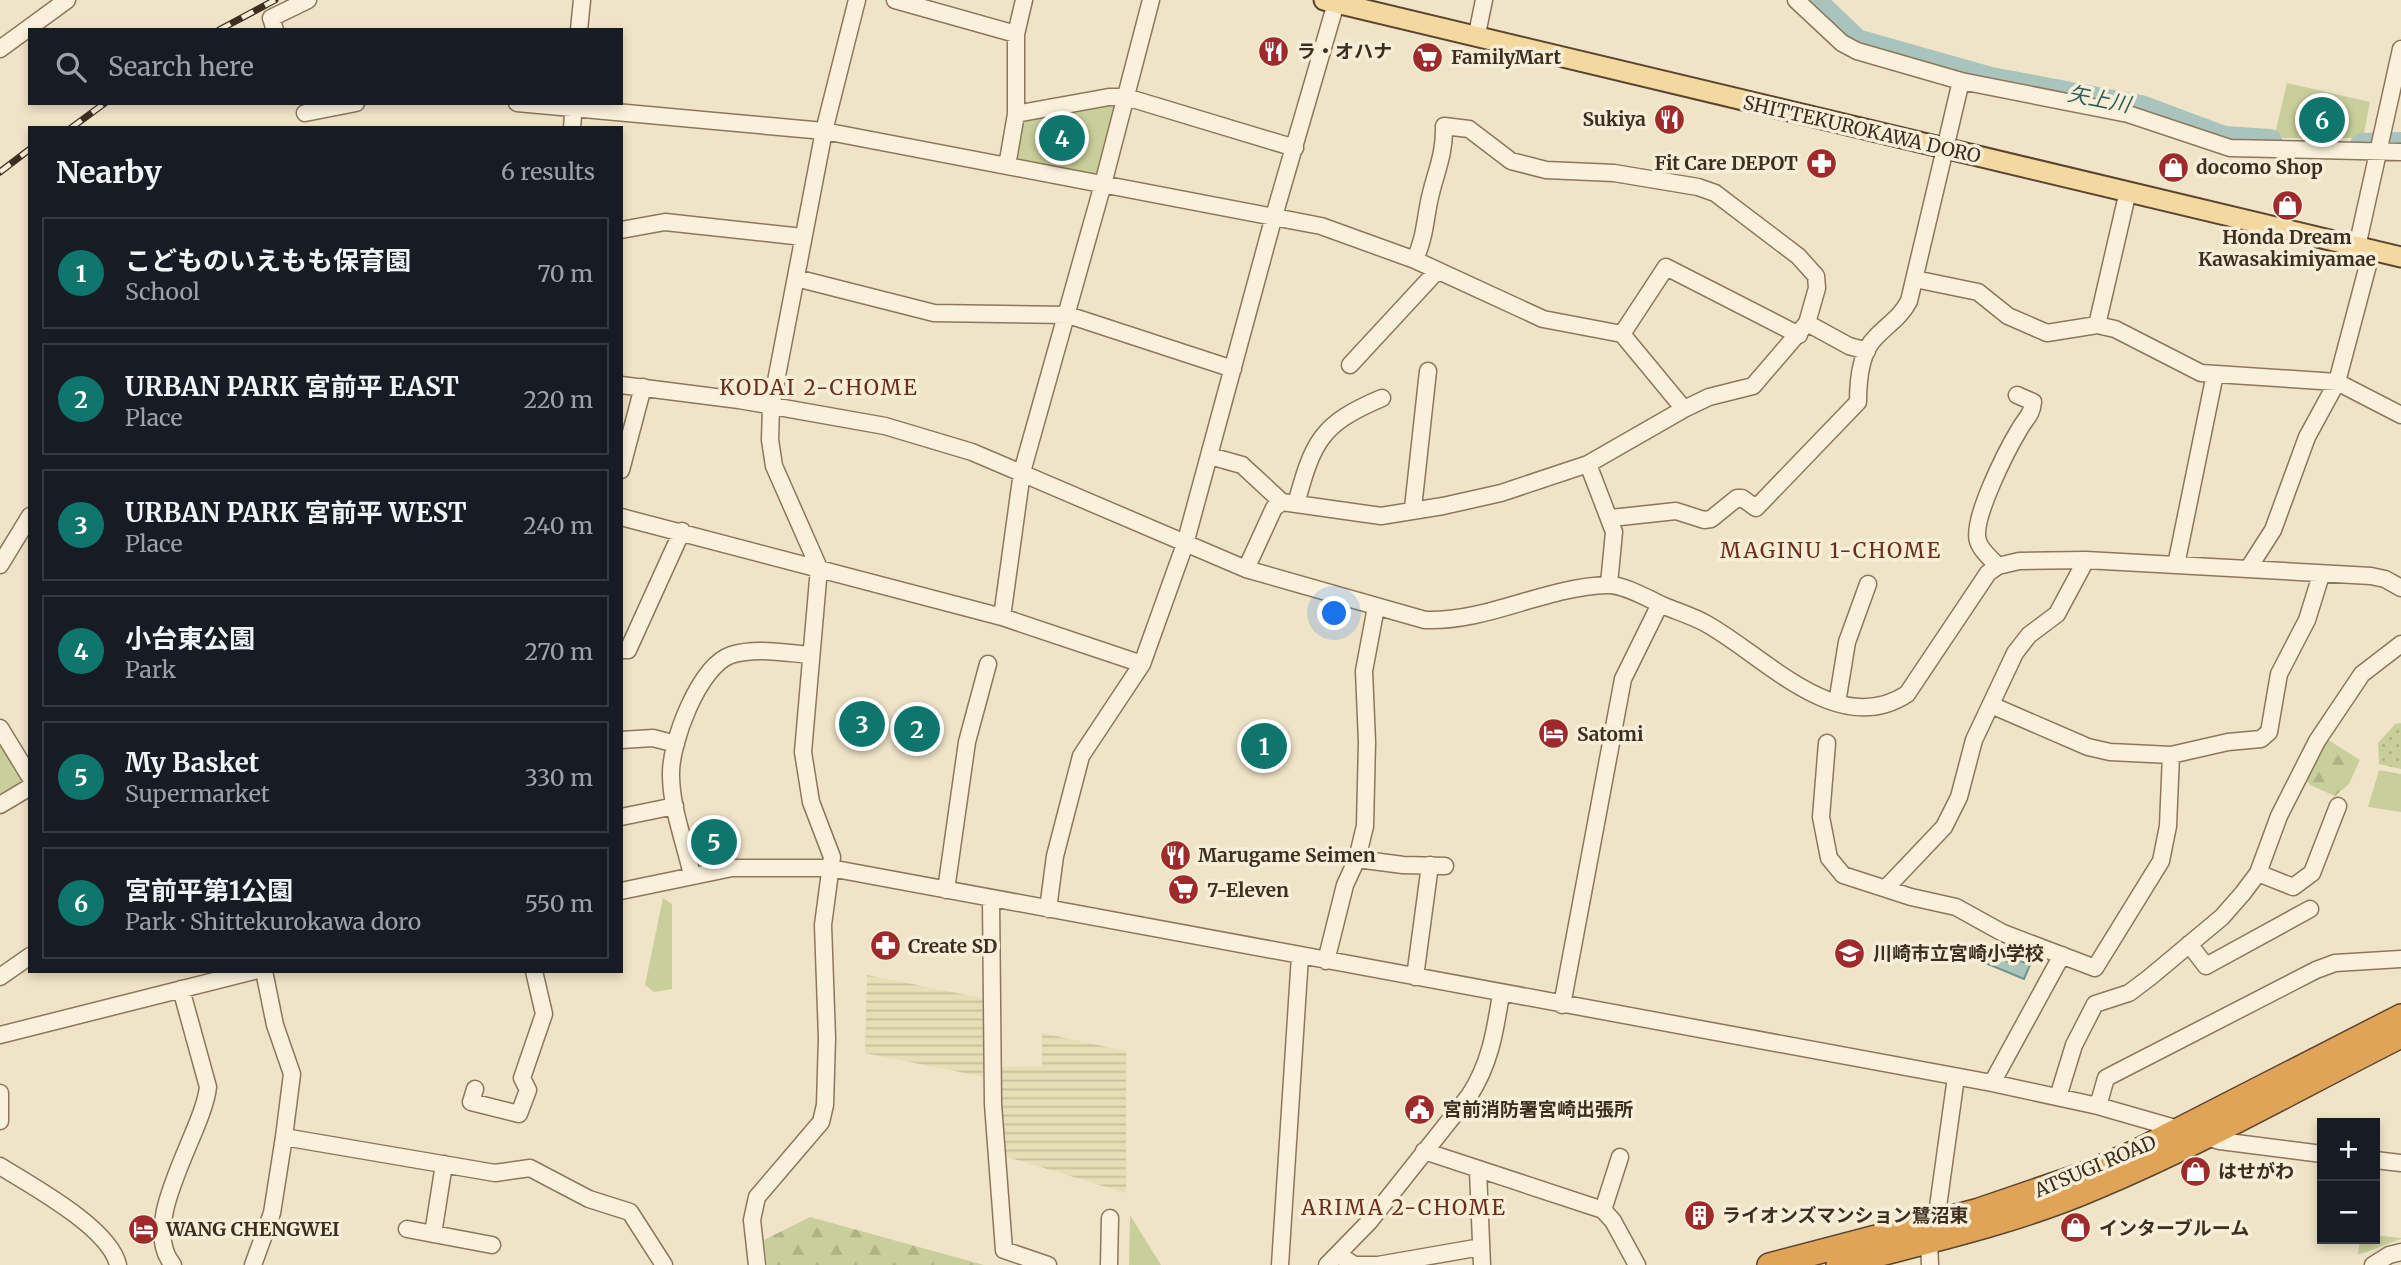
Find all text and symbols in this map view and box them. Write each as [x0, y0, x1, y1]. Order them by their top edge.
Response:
search box [28, 28, 623, 105]
restaurant icon: ラ・オハナ [1257, 34, 1291, 68]
place label: ラ・オハナ [1297, 39, 1392, 63]
supermarket icon: FamilyMart [1411, 40, 1445, 74]
place label: FamilyMart [1451, 45, 1561, 69]
icon: search [52, 48, 90, 86]
text: Search here [108, 50, 254, 83]
water label: 矢上川 [2066, 80, 2134, 119]
street label: SHITTEKUROKAWA DORO [1741, 90, 1983, 168]
pin: 6 [2299, 94, 2345, 146]
restaurant icon: Sukiya [1652, 102, 1686, 136]
place label: Sukiya [1582, 107, 1646, 131]
pin: 4 [1039, 112, 1085, 164]
pharmacy icon: Fit Care DEPOT [1804, 146, 1838, 180]
shop icon: docomo Shop [2156, 150, 2190, 184]
place label: Fit Care DEPOT [1654, 151, 1798, 175]
text: Nearby [56, 153, 162, 191]
place label: docomo Shop [2196, 155, 2323, 179]
text: 6 results [501, 157, 595, 186]
shop icon: Honda Dream Kawasakimiyamae [2270, 189, 2304, 223]
place label: Honda Dream Kawasakimiyamae [2198, 225, 2376, 271]
text: こどものいえもも保育園 [125, 244, 411, 277]
text: 1 [76, 259, 86, 288]
text: 70 m [537, 259, 593, 288]
text: School [125, 277, 200, 306]
text: URBAN PARK 宮前平 EAST [125, 370, 459, 403]
district label: KODAI 2-CHOME [719, 374, 919, 401]
text: 2 [74, 385, 88, 414]
text: 220 m [523, 385, 593, 414]
text: Place [125, 403, 182, 432]
text: URBAN PARK 宮前平 WEST [125, 496, 467, 529]
text: 3 [74, 511, 88, 540]
text: 240 m [523, 511, 593, 540]
text: Place [125, 529, 182, 558]
district label: MAGINU 1-CHOME [1720, 537, 1942, 564]
your location [1317, 596, 1351, 630]
text: 小台東公園 [125, 622, 255, 655]
text: 4 [74, 637, 88, 666]
text: 270 m [525, 637, 593, 666]
text: Park [125, 655, 176, 684]
pin: 3 [839, 698, 885, 750]
pin: 2 [894, 703, 940, 755]
hotel icon: Satomi [1537, 717, 1571, 751]
pin: 1 [1241, 720, 1287, 772]
place label: Satomi [1577, 722, 1644, 746]
text: My Basket [125, 746, 259, 779]
text: 5 [74, 763, 88, 792]
text: 330 m [525, 763, 593, 792]
text: Supermarket [125, 779, 270, 808]
pin: 5 [691, 816, 737, 868]
restaurant icon: Marugame Seimen [1158, 838, 1192, 872]
place label: Marugame Seimen [1198, 843, 1376, 867]
supermarket icon: 7-Eleven [1167, 873, 1201, 907]
text: 宮前平第1公園 [125, 874, 293, 907]
place label: 7-Eleven [1207, 878, 1289, 902]
text: 6 [74, 889, 88, 918]
text: 550 m [525, 889, 593, 918]
text: Park · Shittekurokawa doro [125, 907, 421, 936]
pharmacy icon: Create SD [868, 929, 902, 963]
place label: Create SD [908, 934, 997, 958]
school or university icon: 川崎市立宮崎小学校 [1833, 936, 1867, 970]
place label: 川崎市立宮崎小学校 [1873, 941, 2044, 965]
public building icon: 宮前消防署宮崎出張所 [1403, 1092, 1437, 1126]
place label: 宮前消防署宮崎出張所 [1443, 1097, 1633, 1121]
map controls [2317, 1118, 2380, 1244]
button: + [2317, 1118, 2380, 1181]
street label: ATSUGI ROAD [2030, 1130, 2160, 1203]
shop icon: はせがわ [2178, 1154, 2212, 1188]
place label: はせがわ [2218, 1159, 2294, 1183]
button: − [2317, 1181, 2380, 1244]
district label: ARIMA 2-CHOME [1300, 1194, 1507, 1221]
building icon: ライオンズマンション鷺沼東 [1682, 1198, 1716, 1232]
place label: ライオンズマンション鷺沼東 [1722, 1203, 1969, 1227]
shop icon: インターブルーム [2059, 1211, 2093, 1245]
hotel icon: WANG CHENGWEI [126, 1212, 160, 1246]
place label: インターブルーム [2099, 1216, 2249, 1240]
place label: WANG CHENGWEI [165, 1217, 340, 1241]

